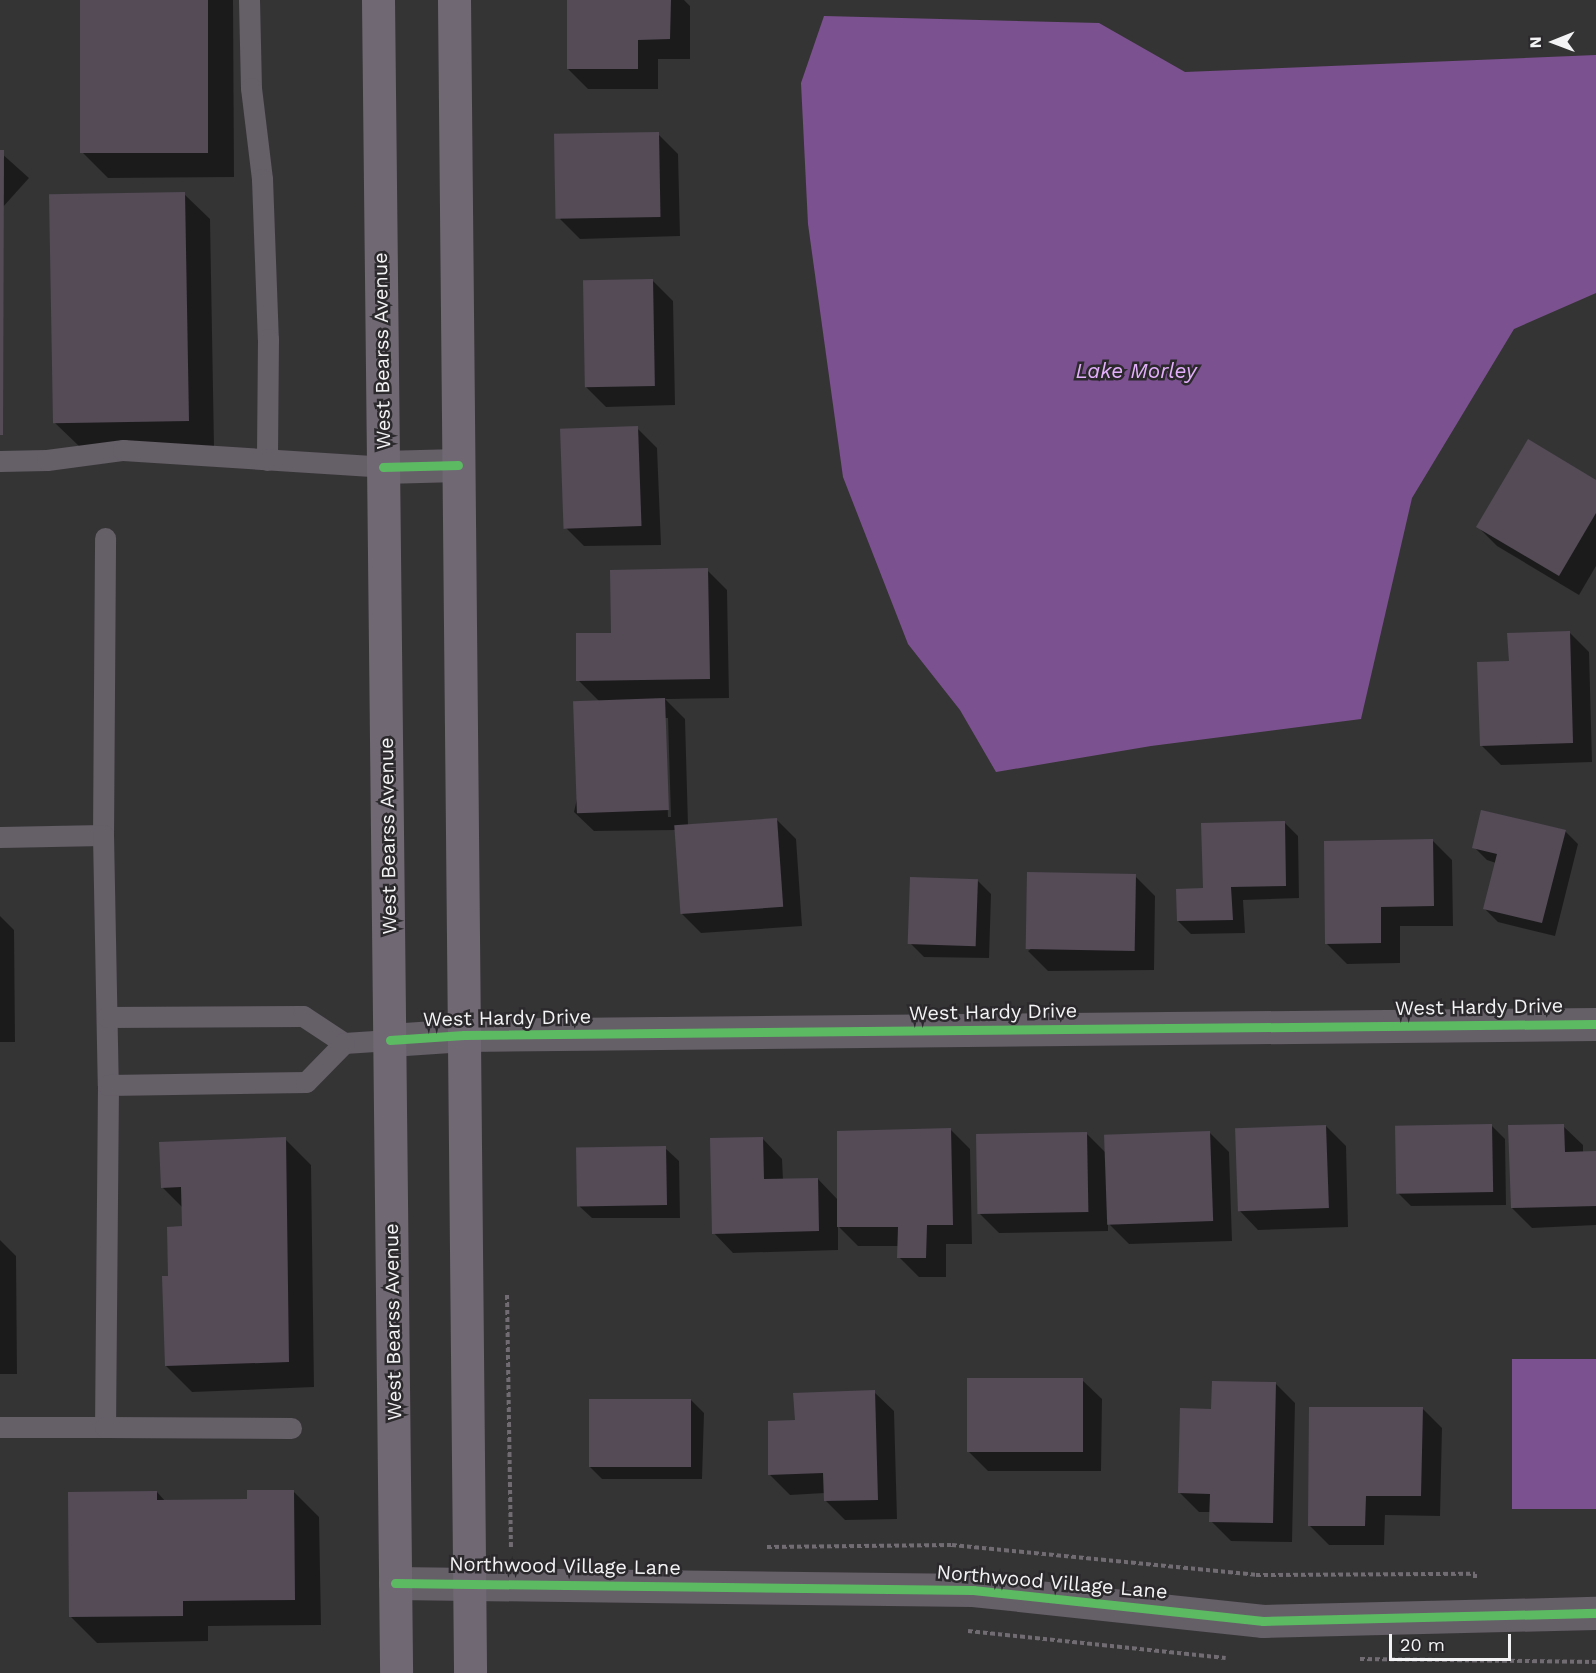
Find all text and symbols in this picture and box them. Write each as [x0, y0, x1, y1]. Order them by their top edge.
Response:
north arrow [1524, 12, 1584, 72]
text: N [1526, 36, 1545, 48]
street label: West Bearss Avenue [368, 252, 396, 450]
water label: Lake Morley [1075, 358, 1197, 384]
street label: West Bearss Avenue [374, 737, 402, 935]
street label: West Hardy Drive [1394, 994, 1564, 1020]
street label: West Hardy Drive [908, 999, 1078, 1025]
street label: West Hardy Drive [422, 1005, 592, 1031]
street label: West Bearss Avenue [379, 1223, 407, 1421]
street label: Northwood Village Lane [449, 1552, 681, 1580]
street label: Northwood Village Lane [935, 1560, 1169, 1604]
scale bar [1392, 1622, 1514, 1660]
text: 20 m [1400, 1634, 1445, 1655]

